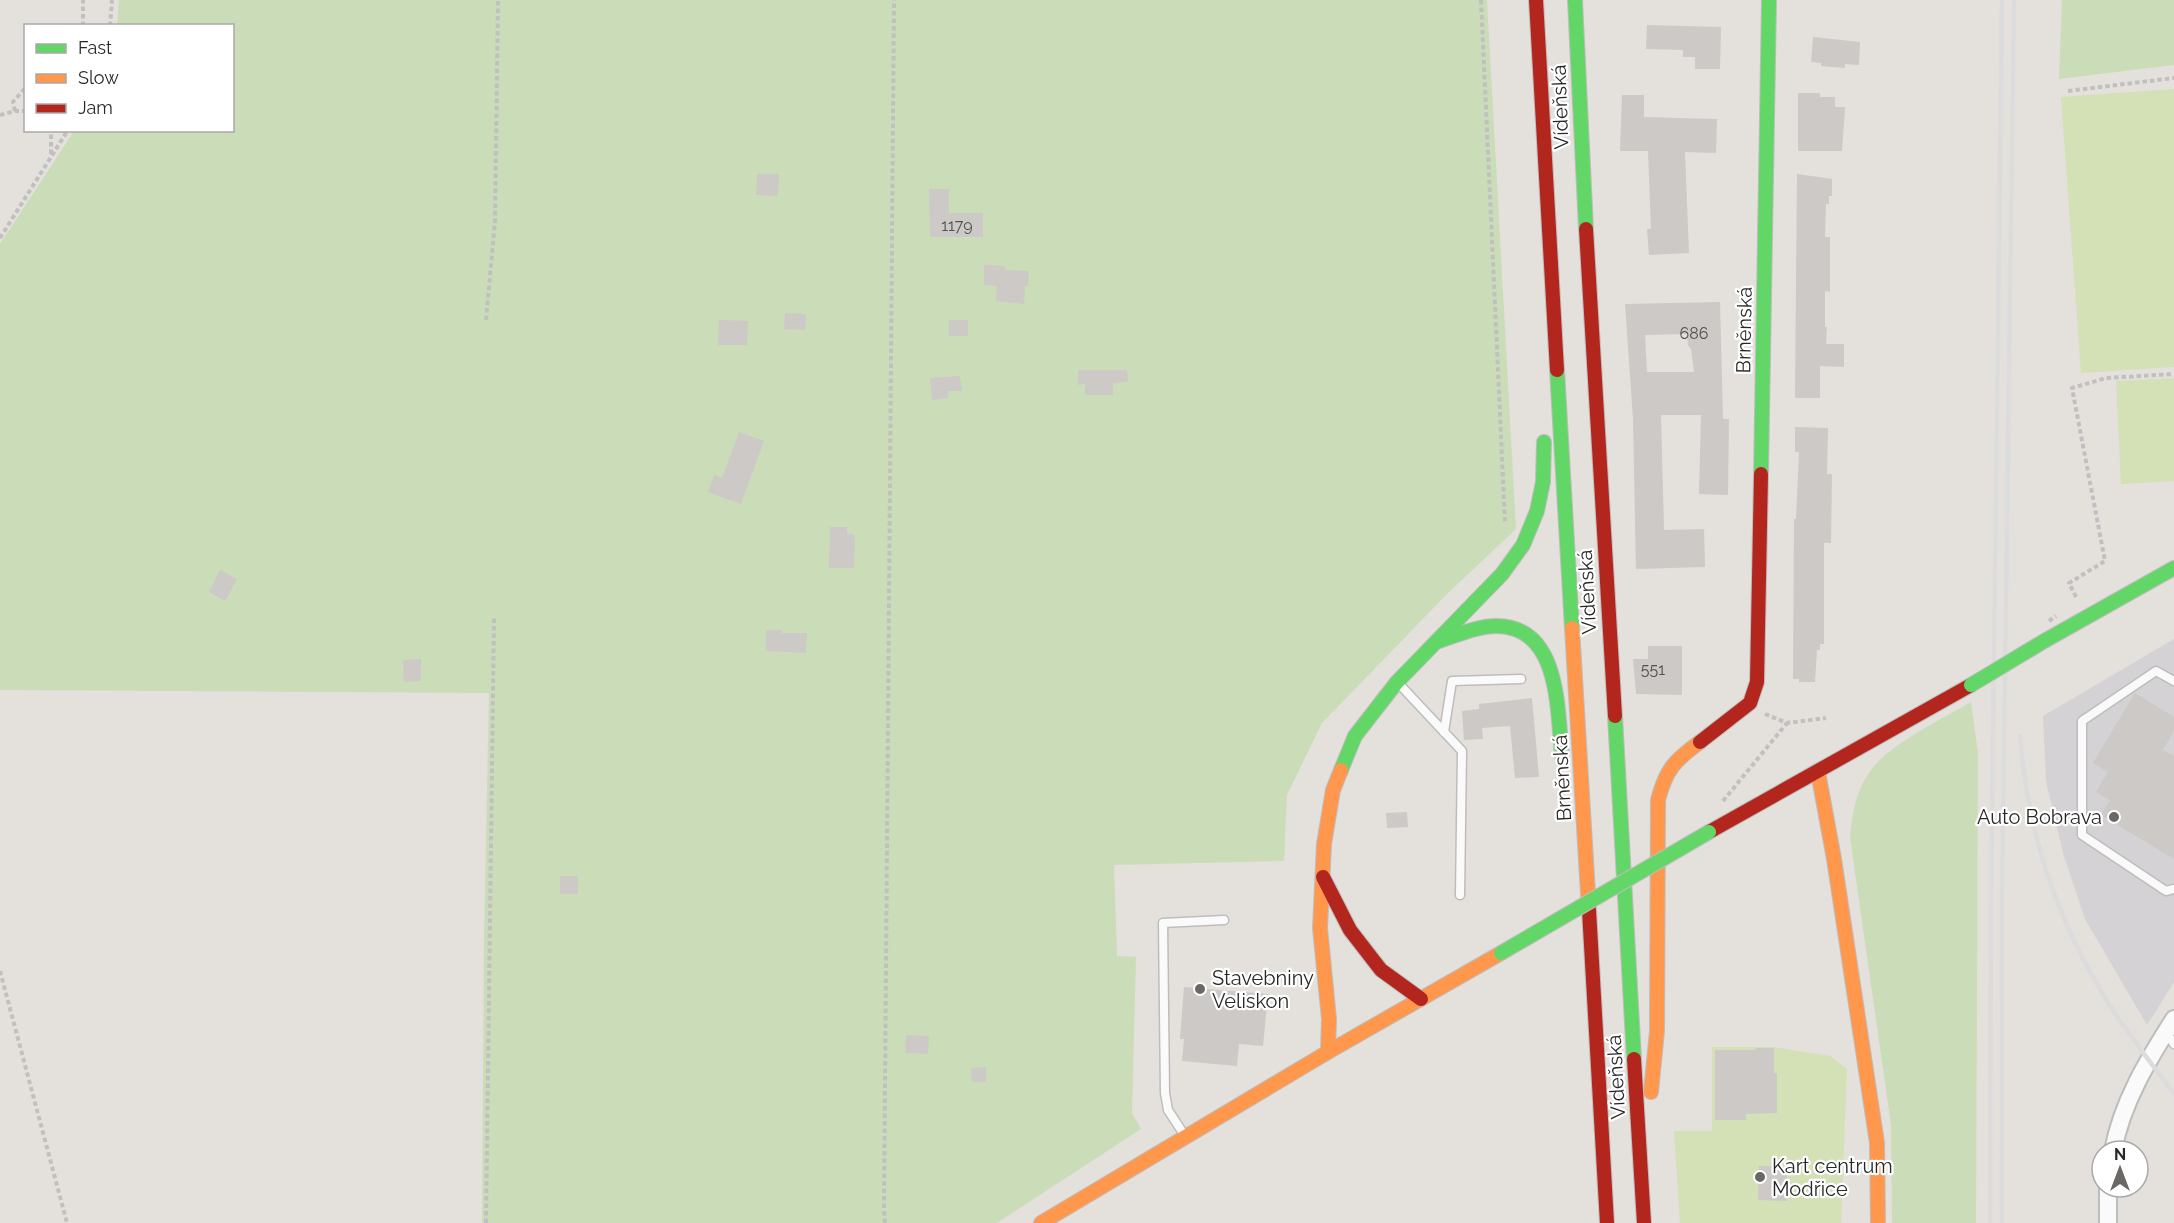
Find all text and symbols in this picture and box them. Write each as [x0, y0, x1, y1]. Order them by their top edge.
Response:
legend [24, 24, 234, 132]
text: Fast [78, 37, 112, 58]
street label: Vídeňská [1547, 64, 1573, 150]
text: Slow [78, 67, 119, 88]
text: Jam [78, 97, 113, 118]
house number: 1179 [941, 216, 973, 235]
street label: Brněnská [1731, 287, 1757, 373]
house number: 686 [1680, 324, 1708, 343]
street label: Vídeňská [1573, 549, 1601, 635]
house number: 551 [1641, 660, 1665, 679]
street label: Brněnská [1548, 734, 1576, 822]
place label: Auto Bobrava [1977, 805, 2102, 829]
marker: Auto Bobrava [2107, 810, 2121, 824]
place label: Stavebniny Veliskon [1212, 966, 1314, 1013]
marker: Stavebniny Veliskon [1193, 982, 1207, 996]
street label: Vídeňská [1602, 1034, 1630, 1120]
north arrow [2090, 1139, 2150, 1199]
text: N [2114, 1145, 2126, 1164]
place label: Kart centrum Modřice [1772, 1154, 1893, 1201]
marker: Kart centrum Modřice [1753, 1170, 1767, 1184]

